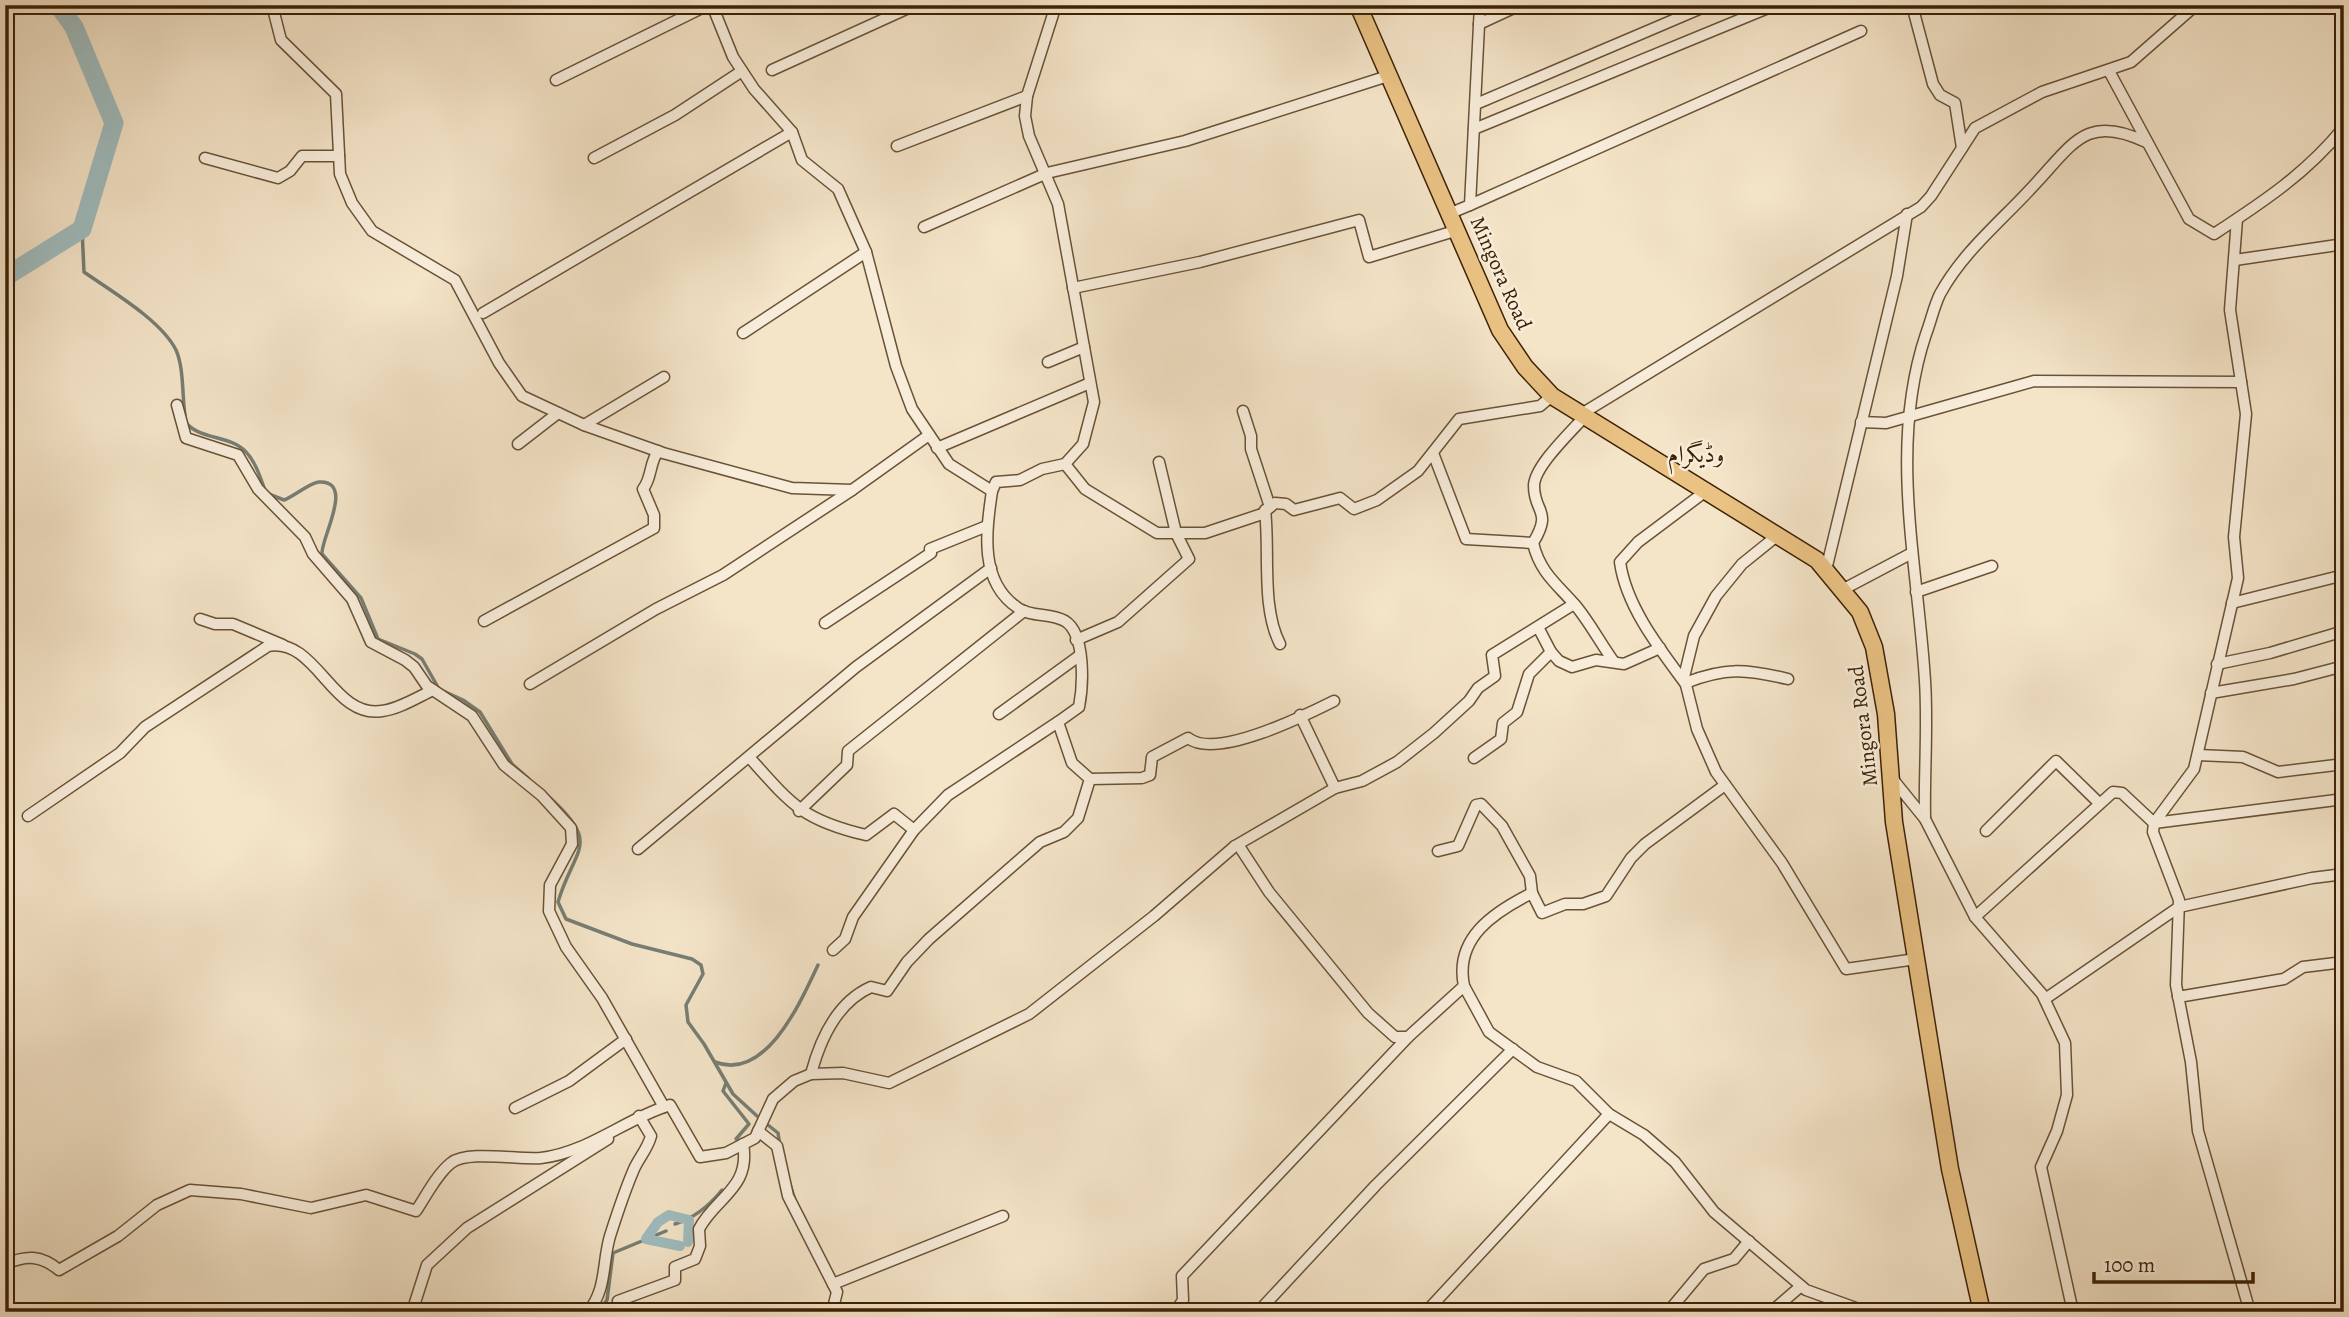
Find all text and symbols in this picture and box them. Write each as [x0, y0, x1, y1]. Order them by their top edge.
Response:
street label: Mingora Road [1464, 212, 1539, 335]
district label: وڈیگرام [1668, 438, 1724, 475]
street label: Mingora Road [1842, 663, 1884, 788]
scale bar [2094, 1240, 2253, 1284]
text: 100 m [2104, 1251, 2155, 1279]

